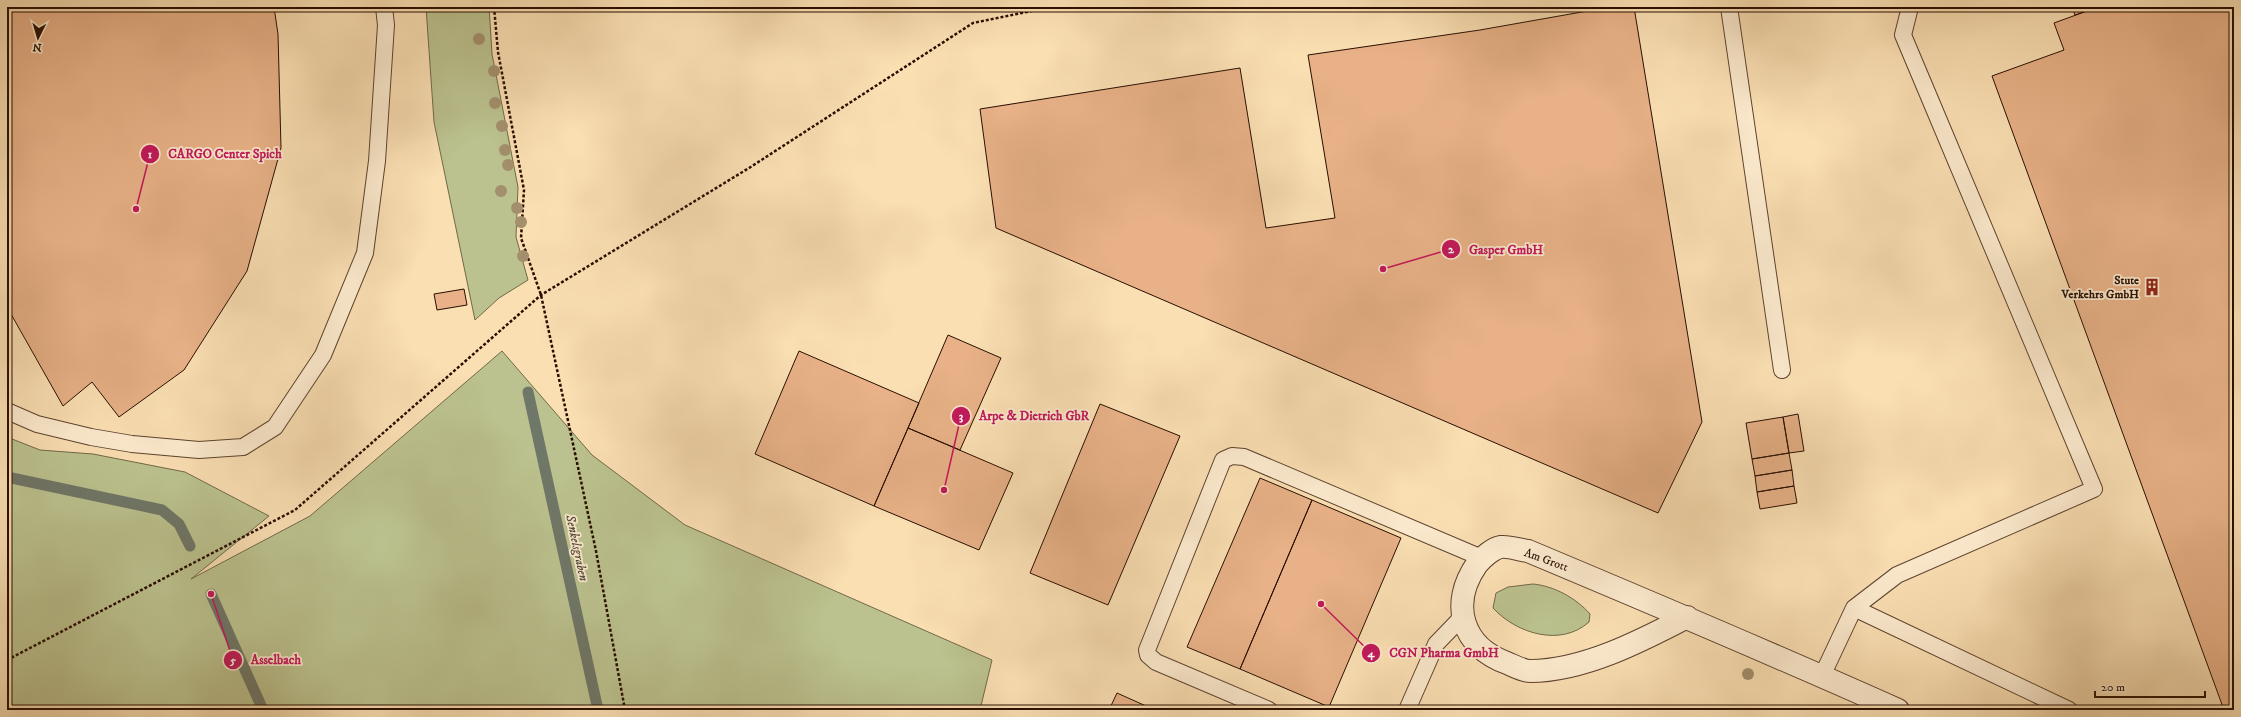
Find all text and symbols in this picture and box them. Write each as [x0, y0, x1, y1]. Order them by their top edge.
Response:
north arrow [18, 18, 58, 58]
text: N [32, 40, 42, 54]
callout: CARGO Center Spich [140, 141, 290, 166]
text: CARGO Center Spich [168, 146, 282, 163]
text: 1 [148, 147, 153, 162]
callout: Gasper GmbH [1441, 237, 1551, 262]
text: 2 [1448, 242, 1455, 257]
text: Gasper GmbH [1469, 242, 1543, 259]
place label: Stute Verkehrs GmbH [2061, 273, 2139, 302]
building icon: Stute Verkehrs GmbH [2142, 277, 2162, 297]
callout: Arpe & Dietrich GbR [951, 403, 1097, 428]
text: Arpe & Dietrich GbR [978, 408, 1089, 425]
text: 3 [959, 409, 964, 424]
water label: Senkelsgraben [562, 512, 592, 583]
street label: Am Grott [1522, 545, 1570, 575]
callout: CGN Pharma GmbH [1361, 640, 1507, 665]
text: CGN Pharma GmbH [1389, 645, 1499, 661]
text: 4 [1367, 646, 1376, 661]
callout: Asselbach [223, 647, 309, 672]
text: Asselbach [250, 652, 301, 668]
text: 5 [229, 653, 236, 668]
scale bar [2095, 673, 2205, 699]
text: 20 m [2101, 680, 2125, 695]

